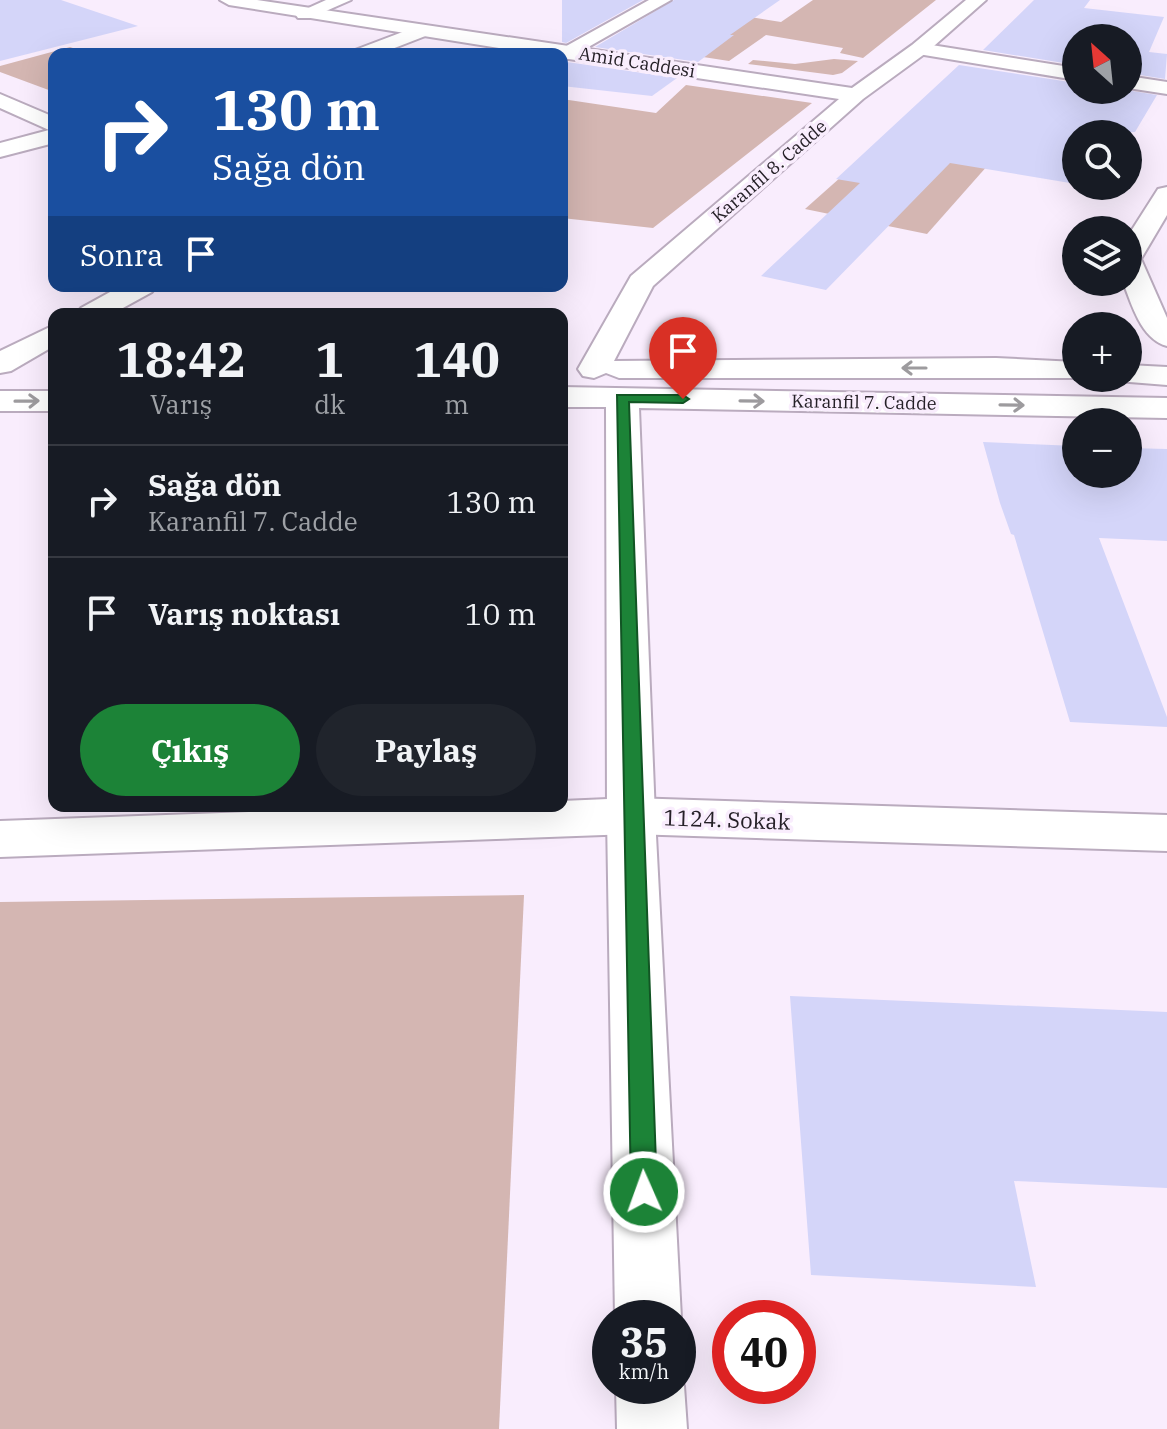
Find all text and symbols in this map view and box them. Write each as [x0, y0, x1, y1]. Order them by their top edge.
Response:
north arrow [1062, 24, 1142, 104]
map controls [1062, 24, 1142, 488]
street label: Amid Caddesi [577, 41, 697, 83]
text: 130 m [212, 73, 380, 145]
icon: right [80, 80, 184, 184]
street label: Karanfil 8. Cadde [707, 115, 831, 227]
button: search [1062, 120, 1142, 200]
text: Sağa dön [212, 143, 365, 190]
button: layers [1062, 216, 1142, 296]
icon: arrive [179, 232, 223, 276]
text: Sonra [80, 235, 163, 274]
button: + [1062, 312, 1142, 392]
pin [649, 317, 717, 399]
text: 18:42 [116, 328, 246, 390]
text: 1 [315, 328, 344, 390]
text: 140 [413, 328, 500, 390]
icon: arrive [661, 329, 705, 373]
one-way arrow [901, 360, 928, 375]
text: Varış [150, 387, 212, 421]
text: dk [314, 387, 345, 421]
text: m [444, 387, 469, 421]
street label: Karanfil 7. Cadde [791, 389, 937, 415]
one-way arrow [13, 393, 40, 409]
one-way arrow [738, 393, 765, 408]
one-way arrow [998, 397, 1025, 413]
button: − [1062, 408, 1142, 488]
text: Sağa dön [148, 465, 281, 504]
icon: right [80, 479, 124, 523]
text: 130 m [446, 482, 536, 521]
text: Karanfil 7. Cadde [148, 504, 358, 538]
icon: arrive [80, 591, 124, 635]
text: Varış noktası [148, 594, 340, 633]
text: 10 m [464, 594, 536, 633]
button: Çıkış [80, 704, 300, 796]
button: Paylaş [316, 704, 536, 796]
street label: 1124. Sokak [663, 802, 791, 836]
position arrow [602, 1150, 686, 1234]
speed limit sign: 40 [712, 1300, 816, 1404]
text: 35 [620, 1316, 668, 1368]
text: km/h [619, 1358, 669, 1385]

